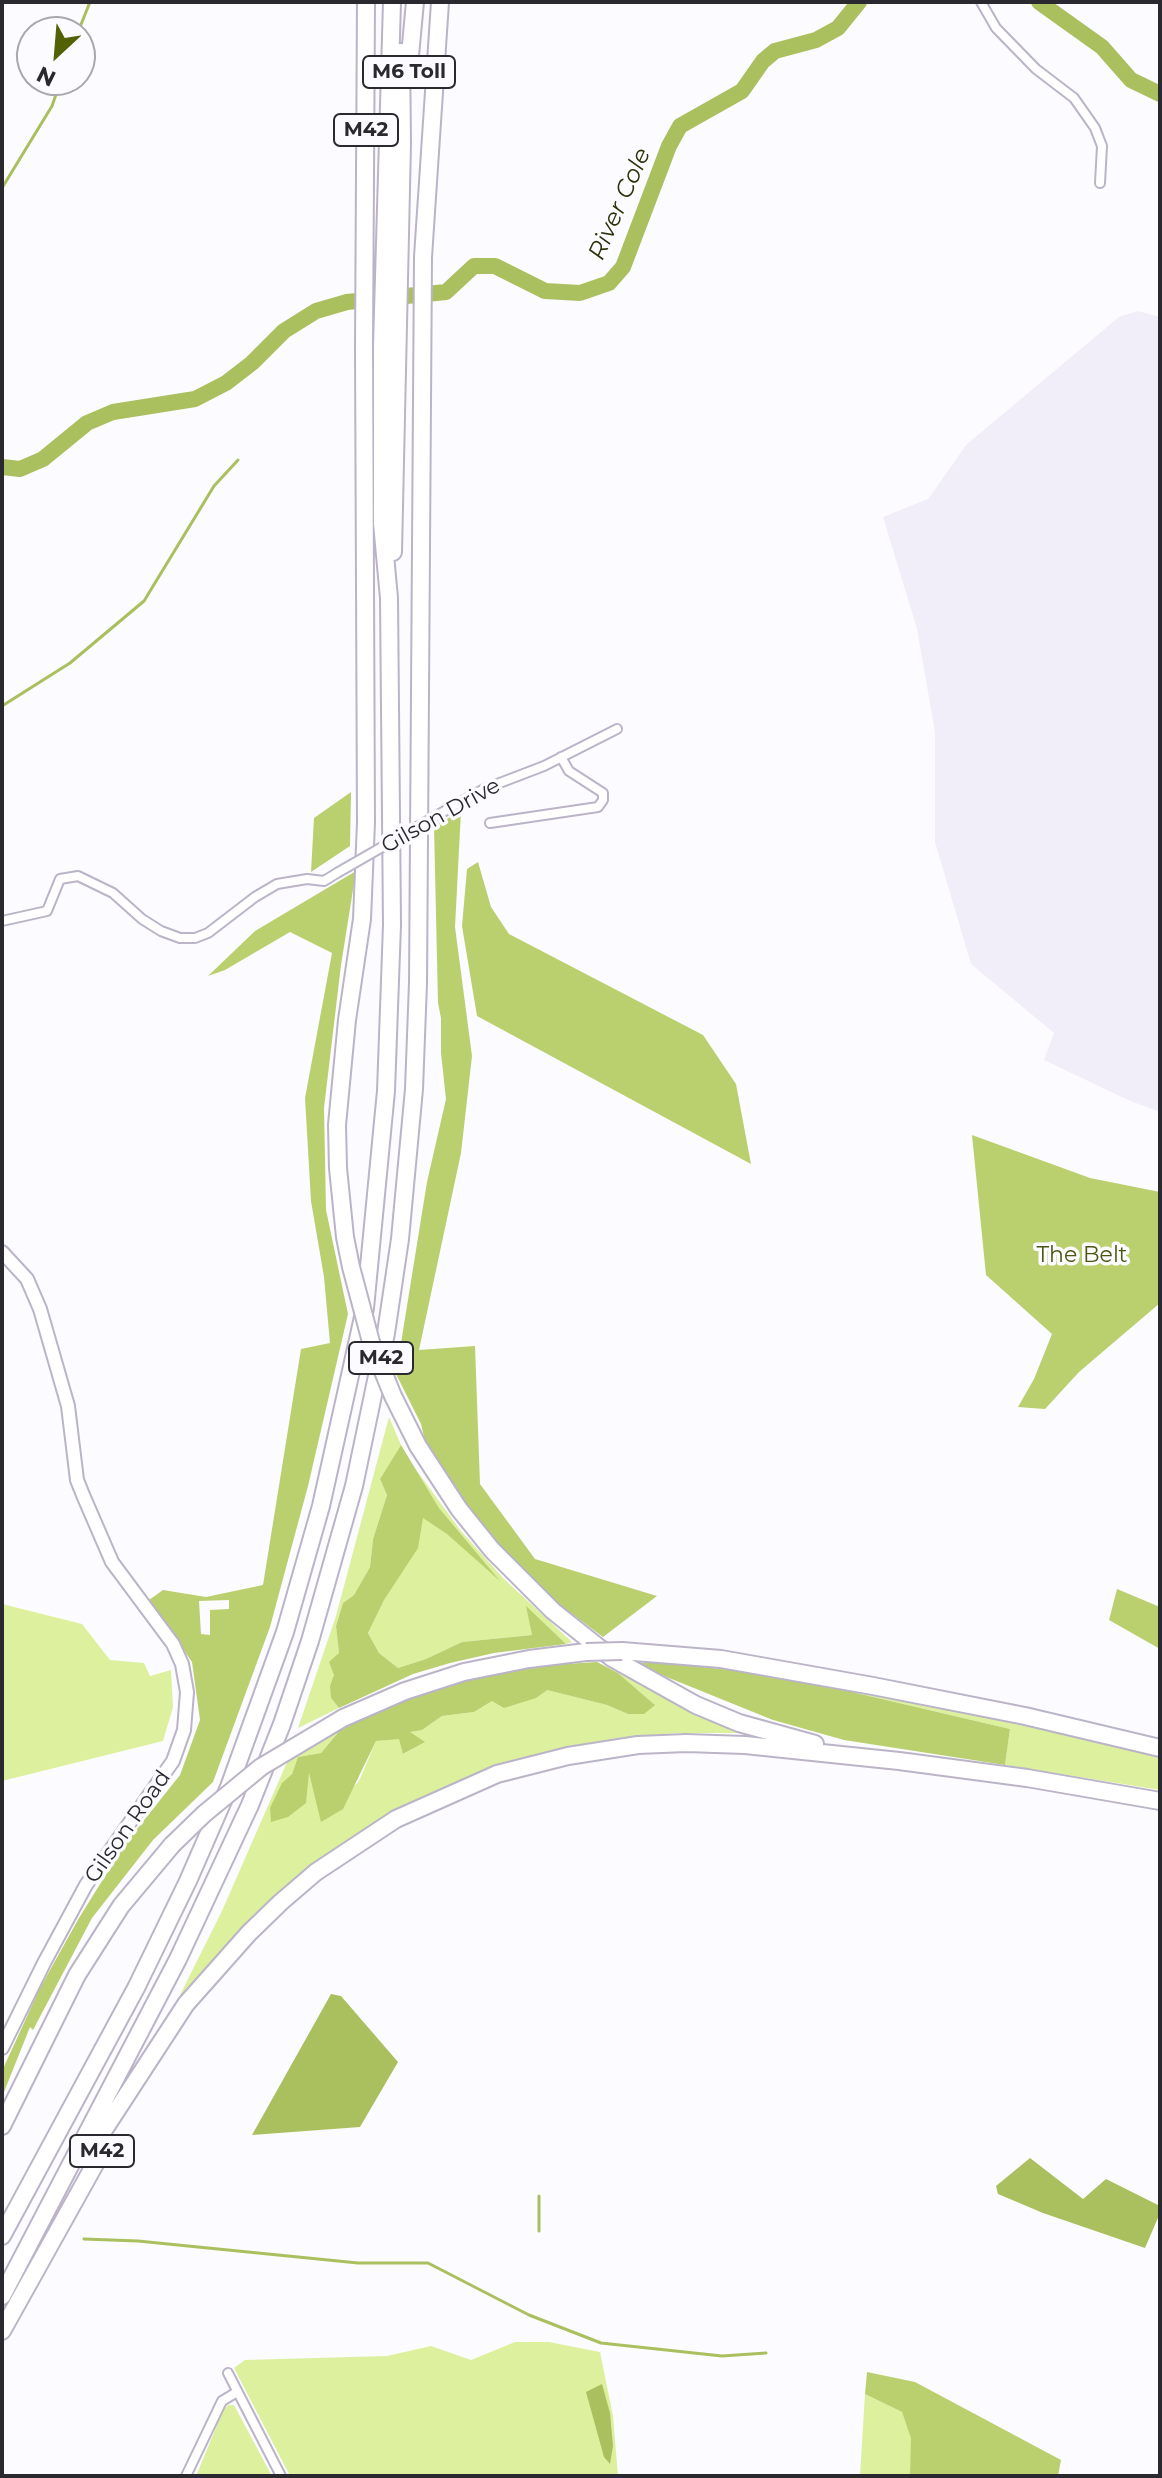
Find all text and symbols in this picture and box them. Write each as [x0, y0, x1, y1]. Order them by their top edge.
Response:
north arrow [16, 16, 96, 96]
road number: M6 Toll [363, 56, 455, 88]
text: N [32, 60, 60, 92]
road number: M42 [334, 114, 398, 146]
water label: River Cole [583, 144, 657, 264]
street label: Gilson Drive [377, 773, 505, 859]
park label: The Belt [1036, 1243, 1128, 1269]
road number: M42 [349, 1342, 413, 1374]
street label: Gilson Road [79, 1766, 177, 1888]
road number: M42 [70, 2135, 134, 2167]

